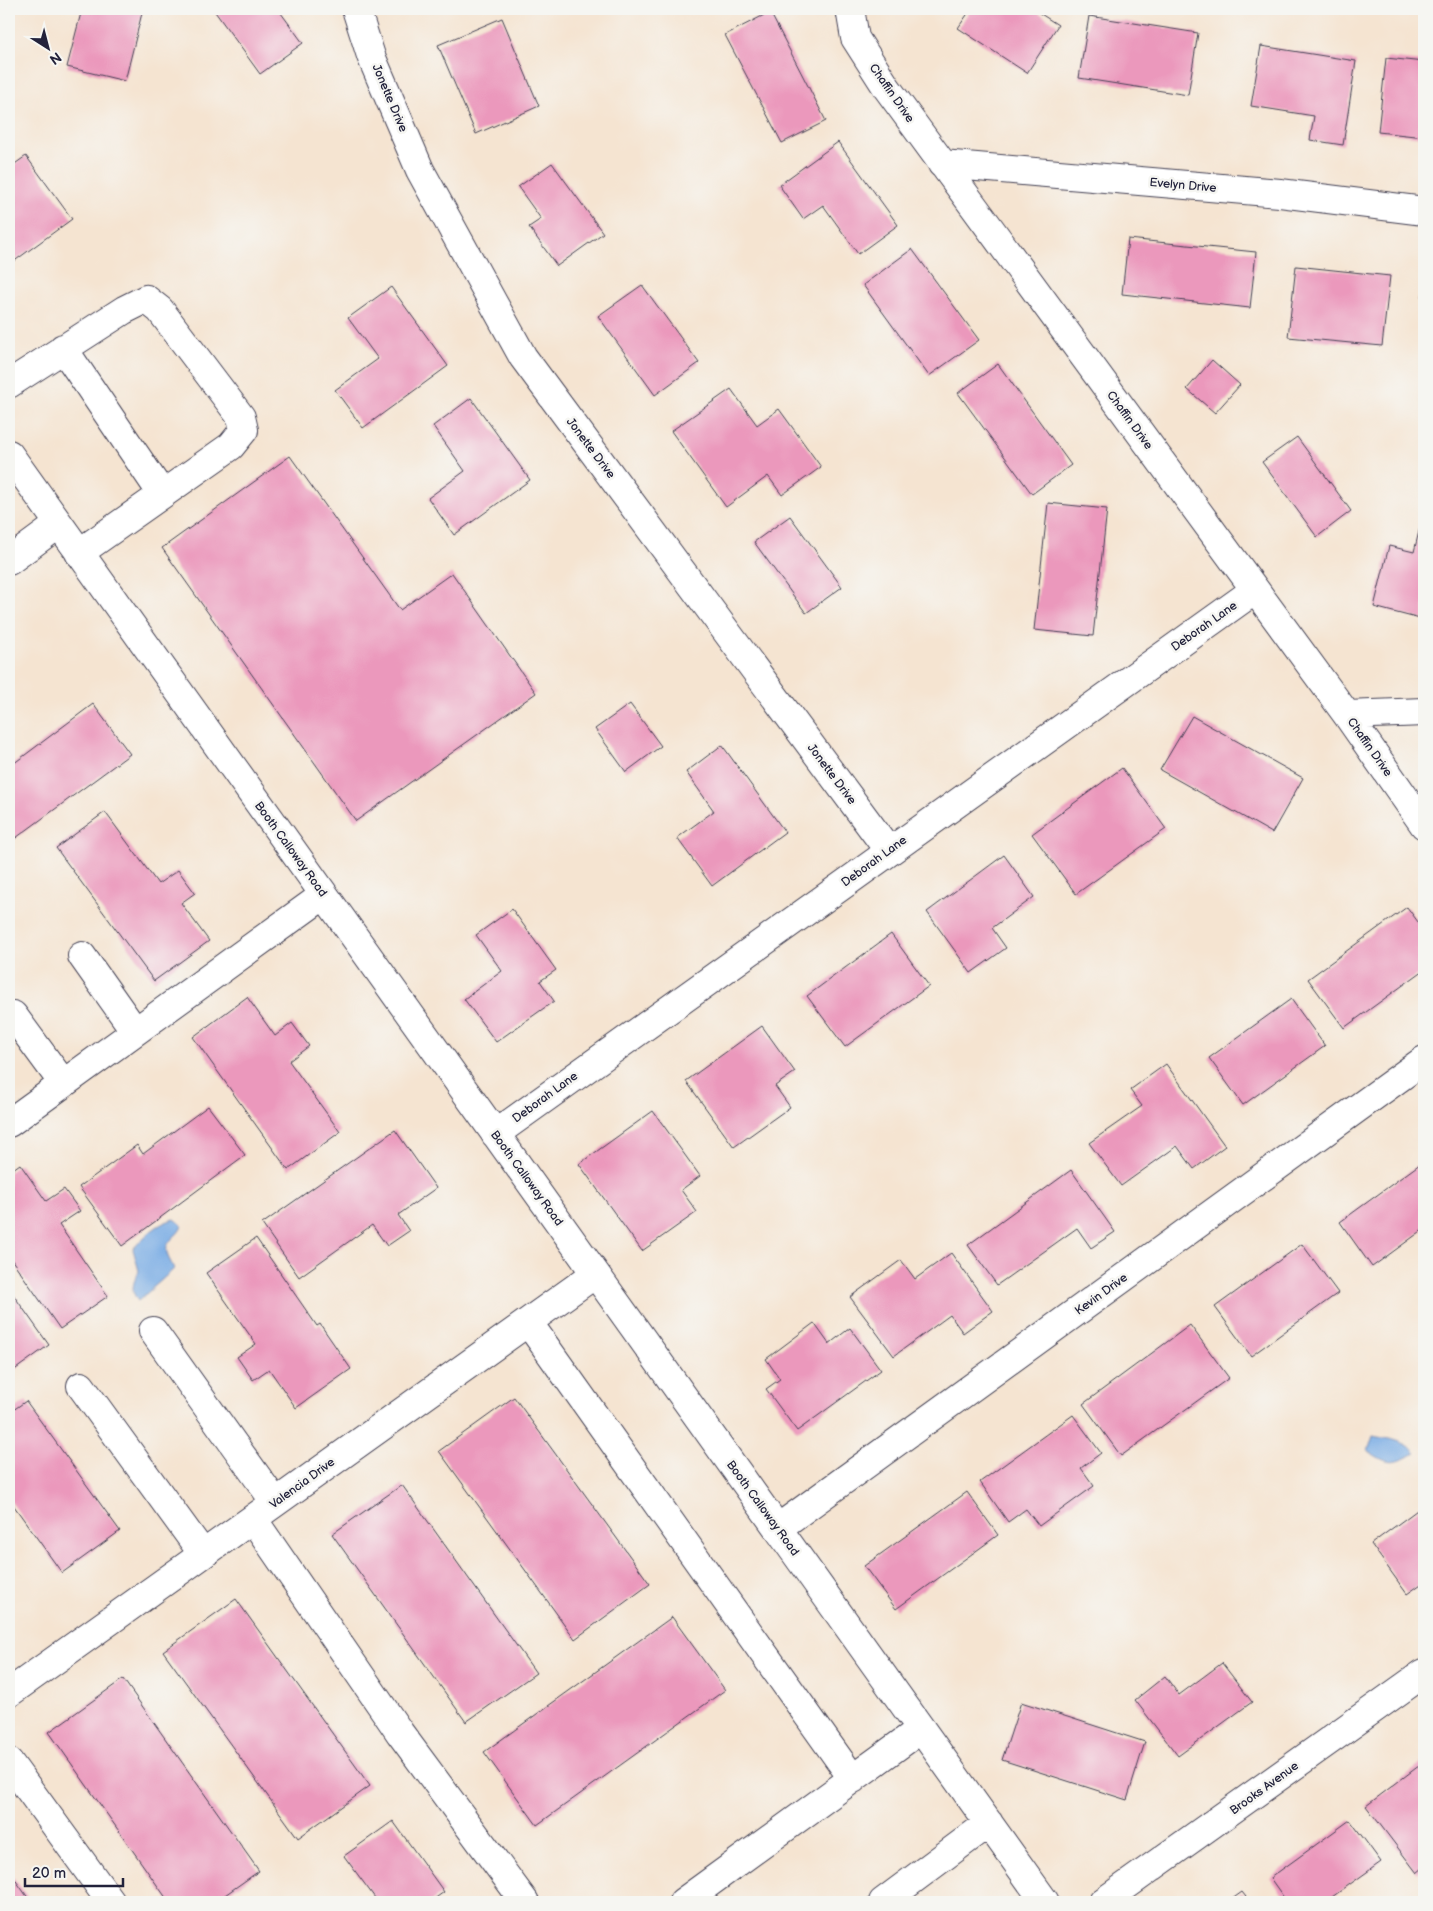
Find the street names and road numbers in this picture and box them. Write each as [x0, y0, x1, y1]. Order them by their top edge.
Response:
street label: Chaffin Drive [866, 61, 917, 126]
street label: Jonette Drive [369, 62, 411, 134]
street label: Evelyn Drive [1149, 175, 1217, 196]
street label: Chaffin Drive [1103, 388, 1156, 453]
street label: Jonette Drive [563, 415, 618, 482]
street label: Deborah Lane [1168, 598, 1240, 655]
street label: Chaffin Drive [1344, 715, 1395, 780]
street label: Jonette Drive [804, 741, 859, 808]
street label: Booth Calloway Road [251, 799, 330, 900]
street label: Deborah Lane [839, 833, 910, 890]
street label: Deborah Lane [510, 1069, 581, 1126]
street label: Booth Calloway Road [487, 1128, 566, 1229]
street label: Kevin Drive [1072, 1270, 1131, 1319]
street label: Valencia Drive [267, 1455, 338, 1512]
street label: Booth Calloway Road [723, 1458, 802, 1559]
street label: Brooks Avenue [1227, 1758, 1302, 1818]

